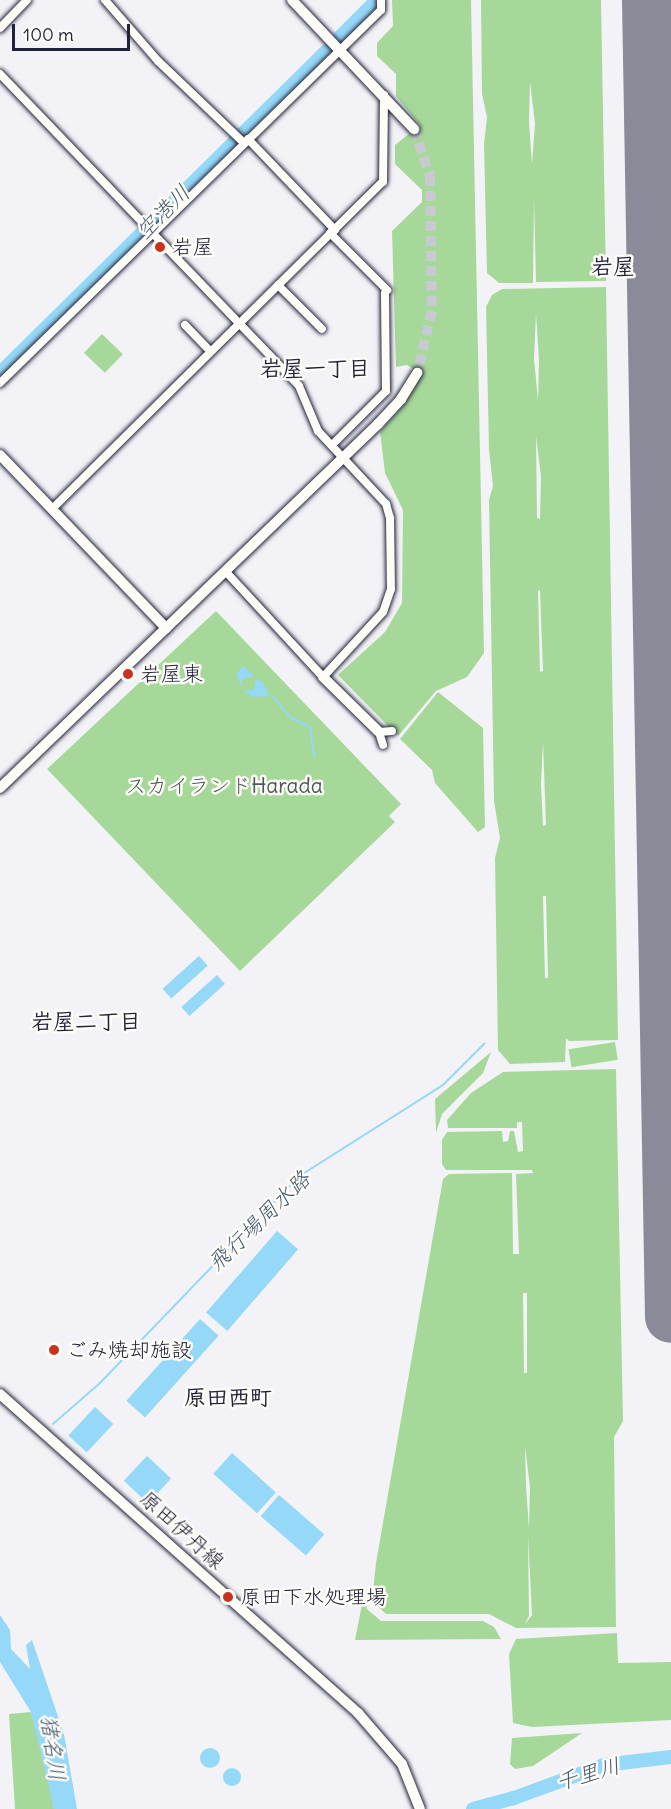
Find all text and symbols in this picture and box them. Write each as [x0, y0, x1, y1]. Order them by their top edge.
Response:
scale bar [15, 12, 134, 50]
text: 100 m [23, 23, 74, 46]
water label: 空港川 [130, 179, 196, 245]
place label: 岩屋 [172, 234, 214, 260]
marker: 岩屋 [153, 240, 167, 254]
district label: 岩屋 [591, 254, 635, 280]
district label: 岩屋一丁目 [260, 356, 370, 382]
place label: 岩屋東 [140, 661, 203, 687]
marker: 岩屋東 [121, 667, 135, 681]
park label: スカイランドHarada [125, 773, 323, 799]
district label: 岩屋二丁目 [31, 1009, 141, 1035]
water label: 飛行場周水路 [202, 1166, 316, 1276]
place label: ごみ焼却施設 [66, 1337, 192, 1363]
marker: ごみ焼却施設 [47, 1343, 61, 1357]
district label: 原田西町 [184, 1385, 272, 1411]
street label: 原田伊丹線 [135, 1486, 229, 1574]
place label: 原田下水処理場 [240, 1584, 387, 1610]
marker: 原田下水処理場 [221, 1590, 235, 1604]
water label: 猪名川 [35, 1713, 71, 1783]
water label: 千里川 [553, 1752, 623, 1796]

